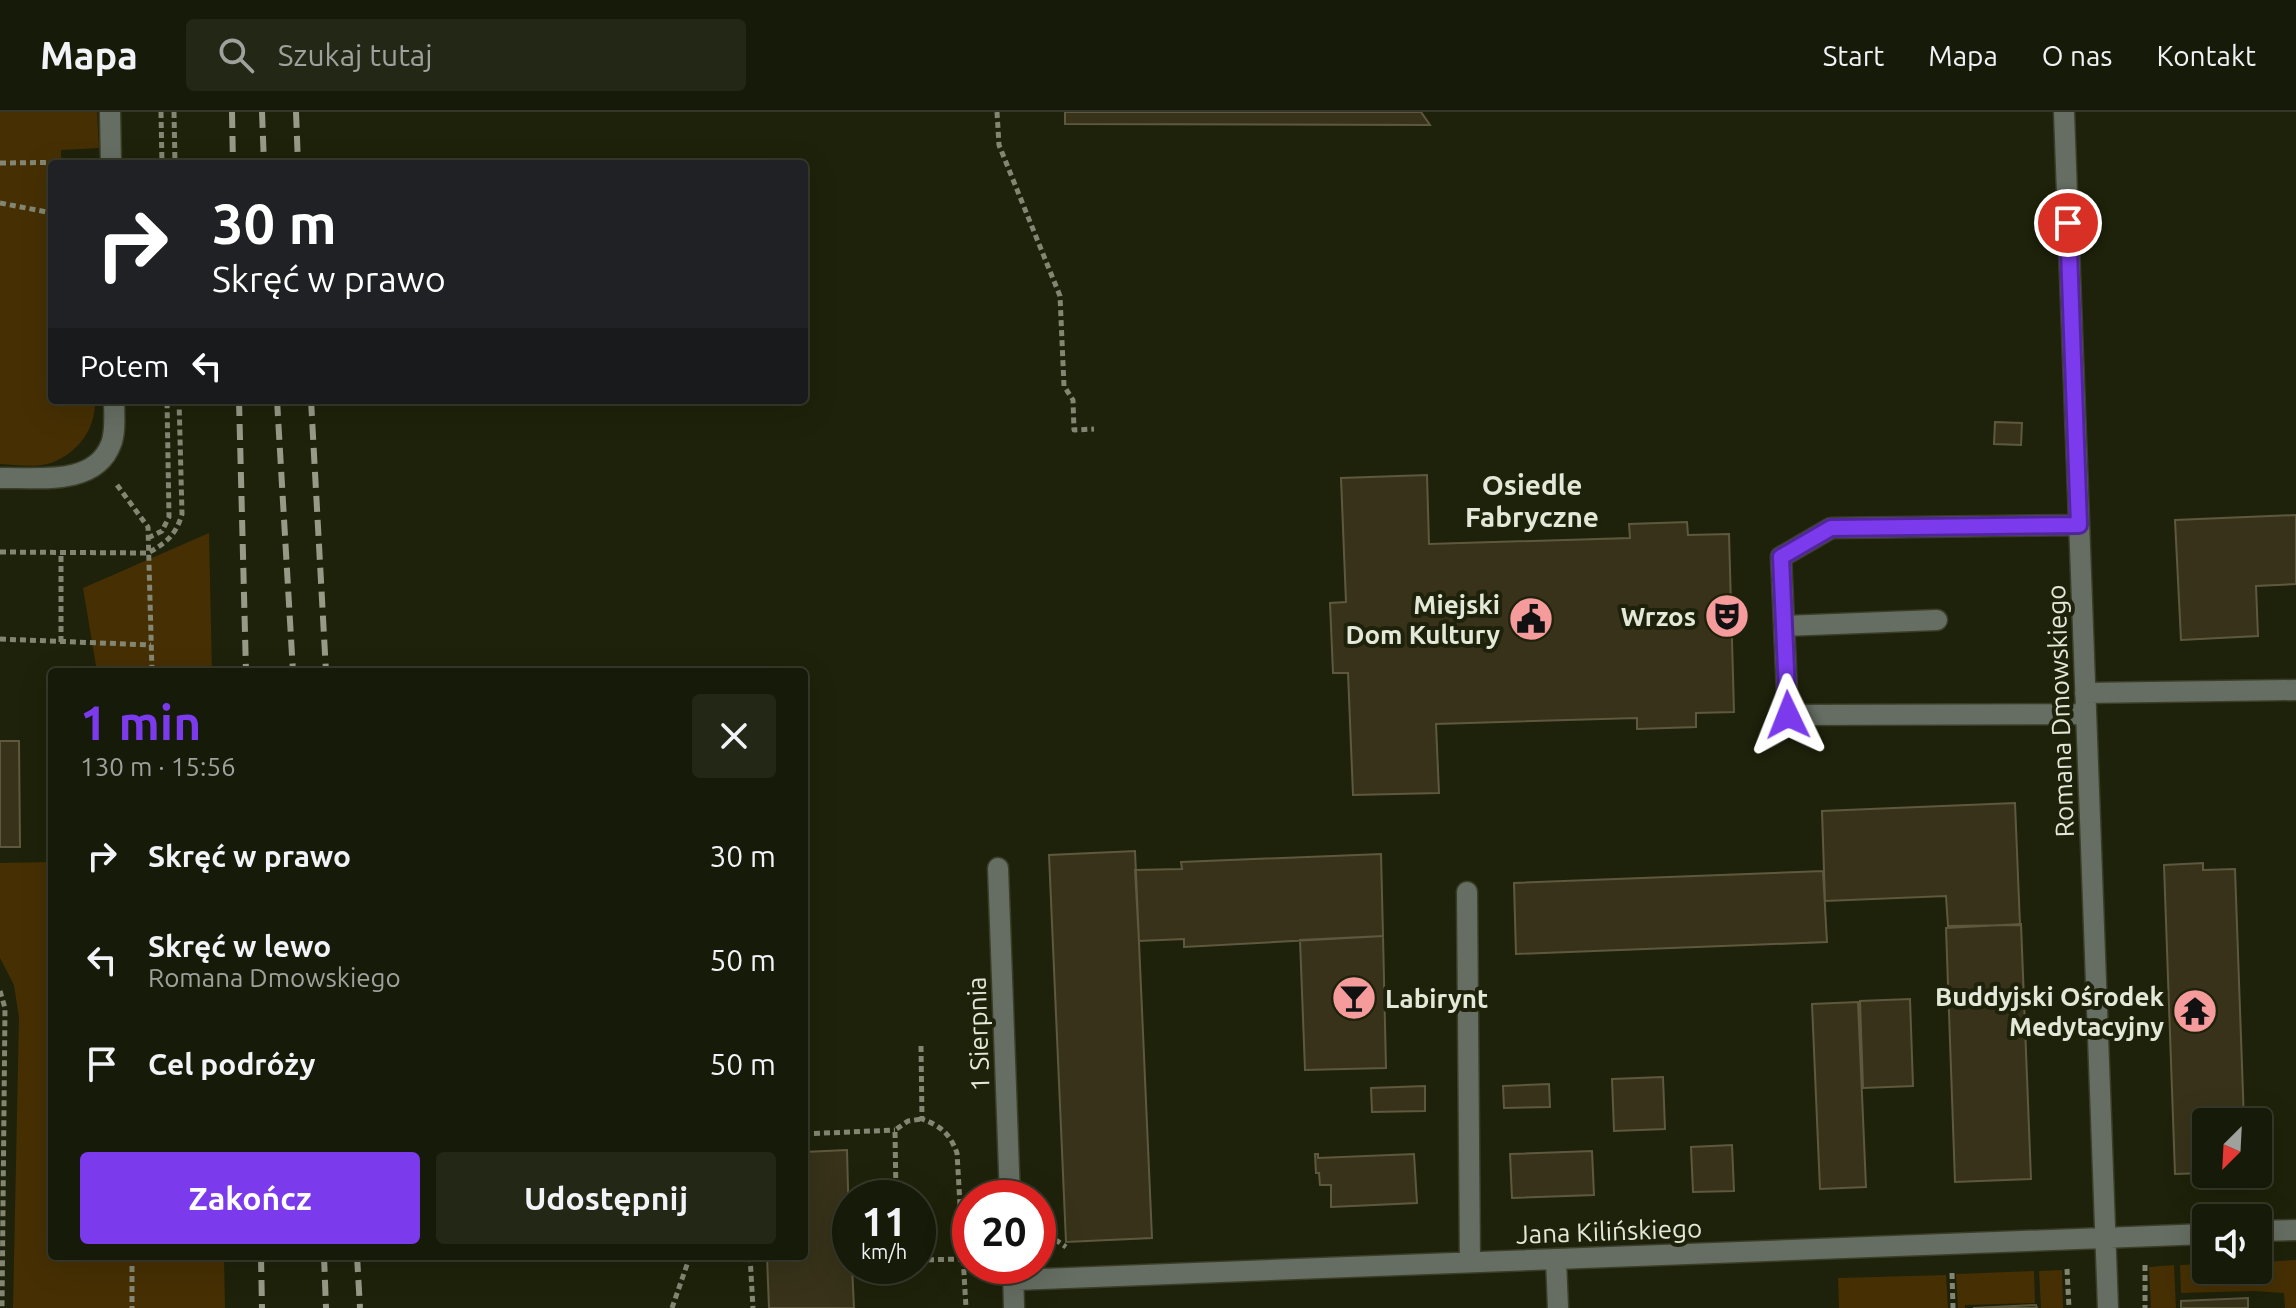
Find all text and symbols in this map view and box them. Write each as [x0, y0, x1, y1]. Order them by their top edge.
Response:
search box [186, 19, 746, 91]
icon: search [214, 33, 258, 77]
text: Mapa [40, 34, 138, 76]
text: Szukaj tutaj [278, 38, 433, 72]
text: Start [1823, 40, 1884, 71]
text: Mapa [1928, 40, 1998, 71]
text: O nas [2042, 40, 2112, 71]
text: Kontakt [2156, 40, 2256, 71]
pin [2034, 189, 2102, 257]
icon: right [80, 192, 184, 296]
text: 30 m [212, 192, 337, 255]
icon: arrive [2046, 201, 2090, 245]
text: Skręć w prawo [212, 258, 446, 299]
icon: left [185, 344, 229, 388]
text: Potem [80, 349, 169, 383]
district label: Osiedle Fabryczne [1465, 469, 1599, 532]
street label: Romana Dmowskiego [2041, 584, 2079, 838]
place label: Miejski Dom Kultury [1345, 590, 1500, 649]
theatre icon: Wrzos [1703, 592, 1751, 640]
public building icon: Miejski Dom Kultury [1507, 595, 1555, 643]
place label: Wrzos [1621, 602, 1696, 631]
position arrow [1746, 673, 1830, 757]
button: close [692, 694, 776, 778]
text: 1 min [80, 695, 201, 749]
text: 130 m · 15:56 [80, 752, 236, 781]
icon: right [80, 834, 124, 878]
text: Skręć w prawo [148, 839, 351, 873]
text: 30 m [709, 839, 776, 873]
text: Skręć w lewo [148, 929, 331, 963]
icon: left [80, 938, 124, 982]
text: 50 m [709, 943, 776, 977]
text: Romana Dmowskiego [148, 963, 401, 992]
bar icon: Labirynt [1330, 974, 1378, 1022]
street label: 1 Sierpnia [962, 976, 994, 1092]
place label: Buddyjski Ośrodek Medytacyjny [1935, 982, 2164, 1041]
place label: Labirynt [1385, 984, 1488, 1013]
temple icon: Buddyjski Ośrodek Medytacyjny [2171, 987, 2219, 1035]
icon: arrive [80, 1042, 124, 1086]
text: Cel podróży [148, 1047, 315, 1081]
text: 50 m [709, 1047, 776, 1081]
north arrow [2192, 1108, 2272, 1188]
map controls [2192, 1108, 2272, 1284]
button: Zakończ [80, 1152, 420, 1244]
button: Udostępnij [436, 1152, 776, 1244]
speed limit sign: 20 [952, 1180, 1056, 1284]
text: 11 [861, 1199, 907, 1244]
button: sound [2192, 1204, 2272, 1284]
street label: Jana Kilińskiego [1515, 1213, 1703, 1249]
text: km/h [861, 1240, 907, 1263]

